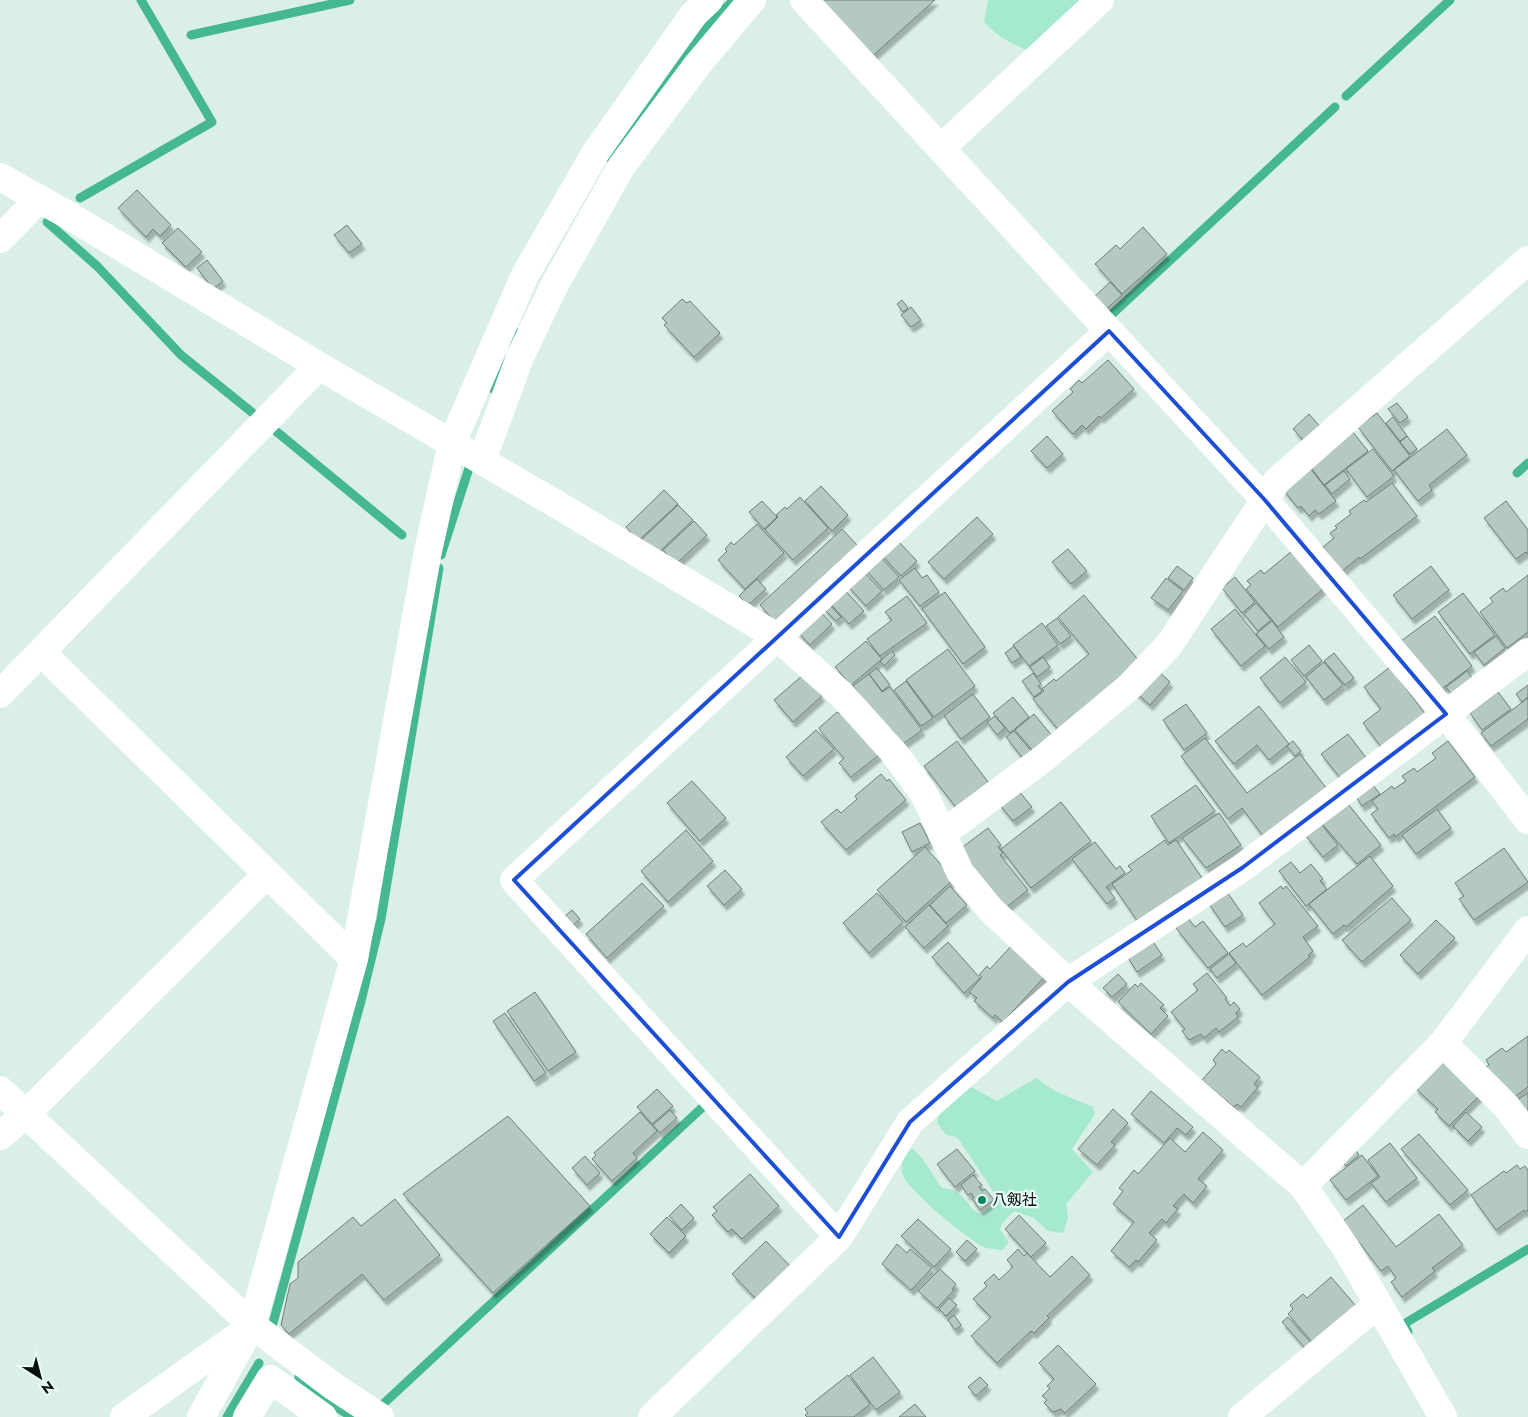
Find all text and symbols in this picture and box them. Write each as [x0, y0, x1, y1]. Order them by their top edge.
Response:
place label: 八剱社 [992, 1189, 1037, 1211]
marker: 八剱社 [976, 1194, 988, 1206]
north arrow [15, 1352, 65, 1402]
text: N [37, 1376, 58, 1399]

